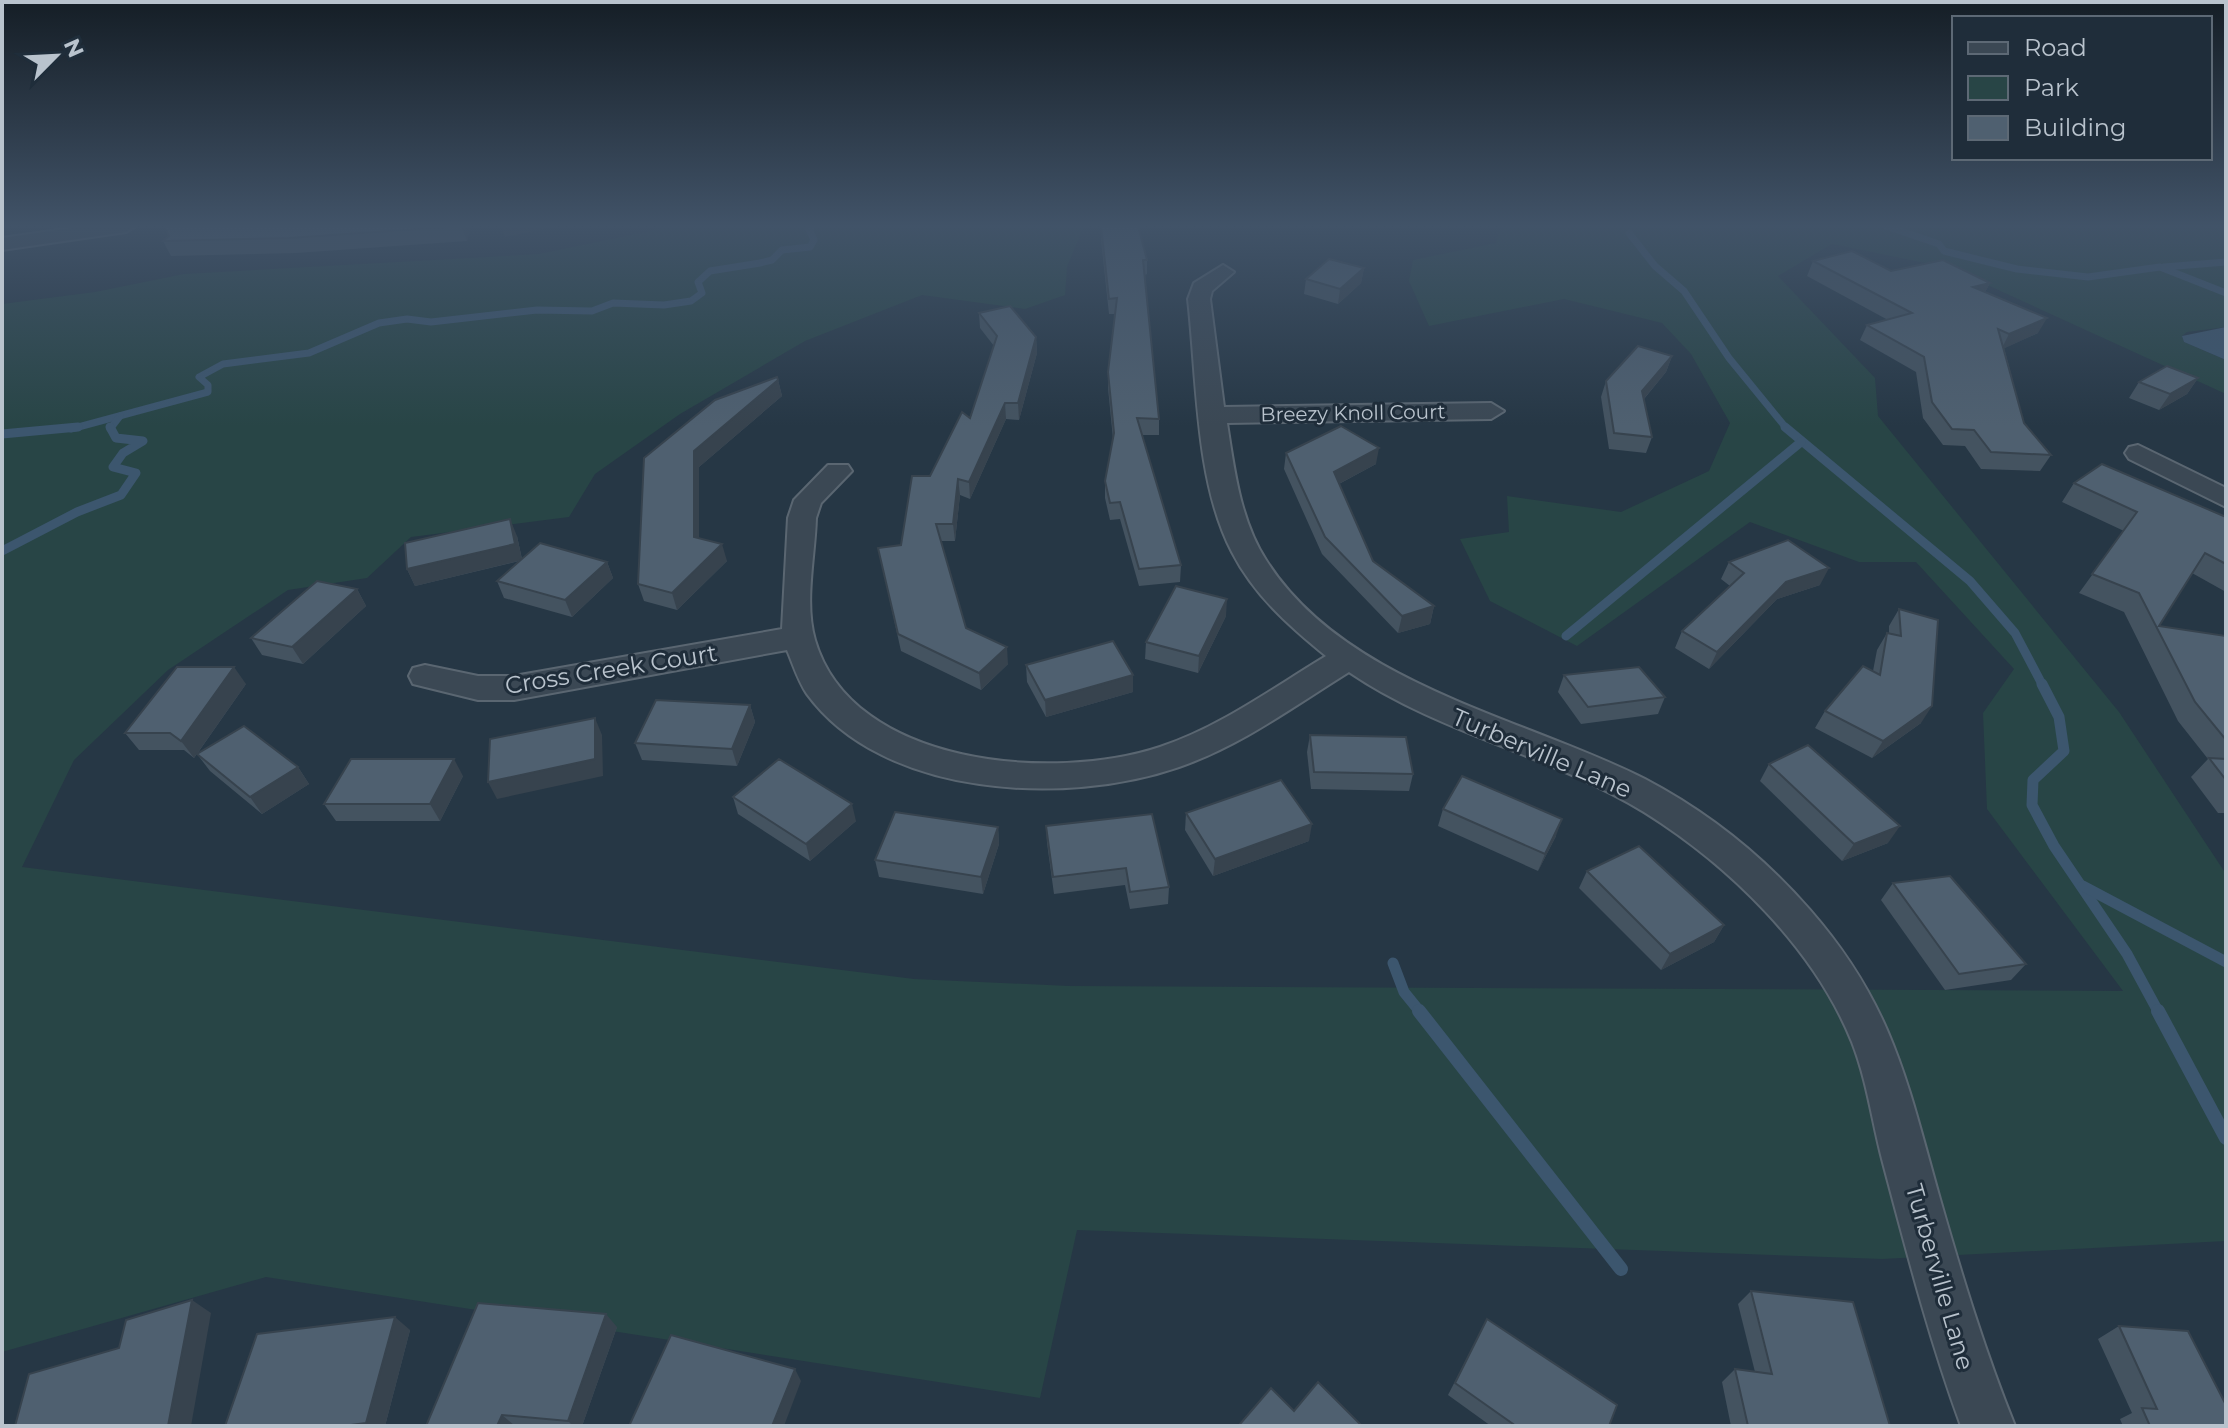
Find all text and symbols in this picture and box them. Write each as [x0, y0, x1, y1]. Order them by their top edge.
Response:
north arrow [16, 16, 96, 96]
legend [1952, 16, 2212, 160]
text: Road [2024, 33, 2087, 62]
text: N [58, 34, 90, 62]
text: Park [2024, 73, 2079, 102]
text: Building [2024, 113, 2127, 142]
street label: Breezy Knoll Court [1260, 399, 1446, 427]
street label: Cross Creek Court [503, 638, 719, 700]
street label: Turberville Lane [1448, 702, 1636, 804]
street label: Turberville Lane [1900, 1181, 1980, 1373]

